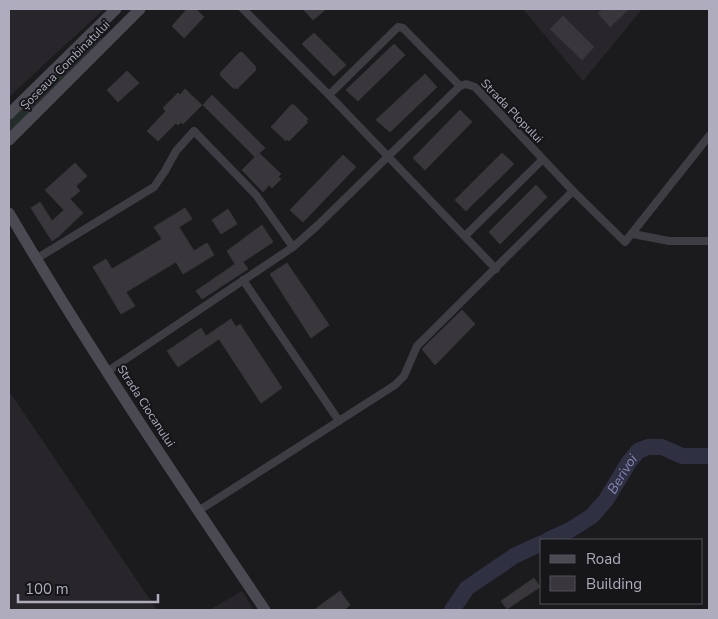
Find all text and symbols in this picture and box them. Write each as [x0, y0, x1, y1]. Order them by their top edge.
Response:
street label: Șoseaua Combinatului [17, 17, 113, 113]
street label: Strada Plopului [477, 76, 547, 146]
street label: Strada Ciocanului [114, 362, 178, 450]
water label: Berivoi [602, 449, 642, 497]
legend [540, 539, 703, 604]
text: Road [586, 549, 621, 569]
scale bar [18, 572, 158, 604]
text: Building [586, 574, 642, 594]
text: 100 m [25, 579, 69, 599]

